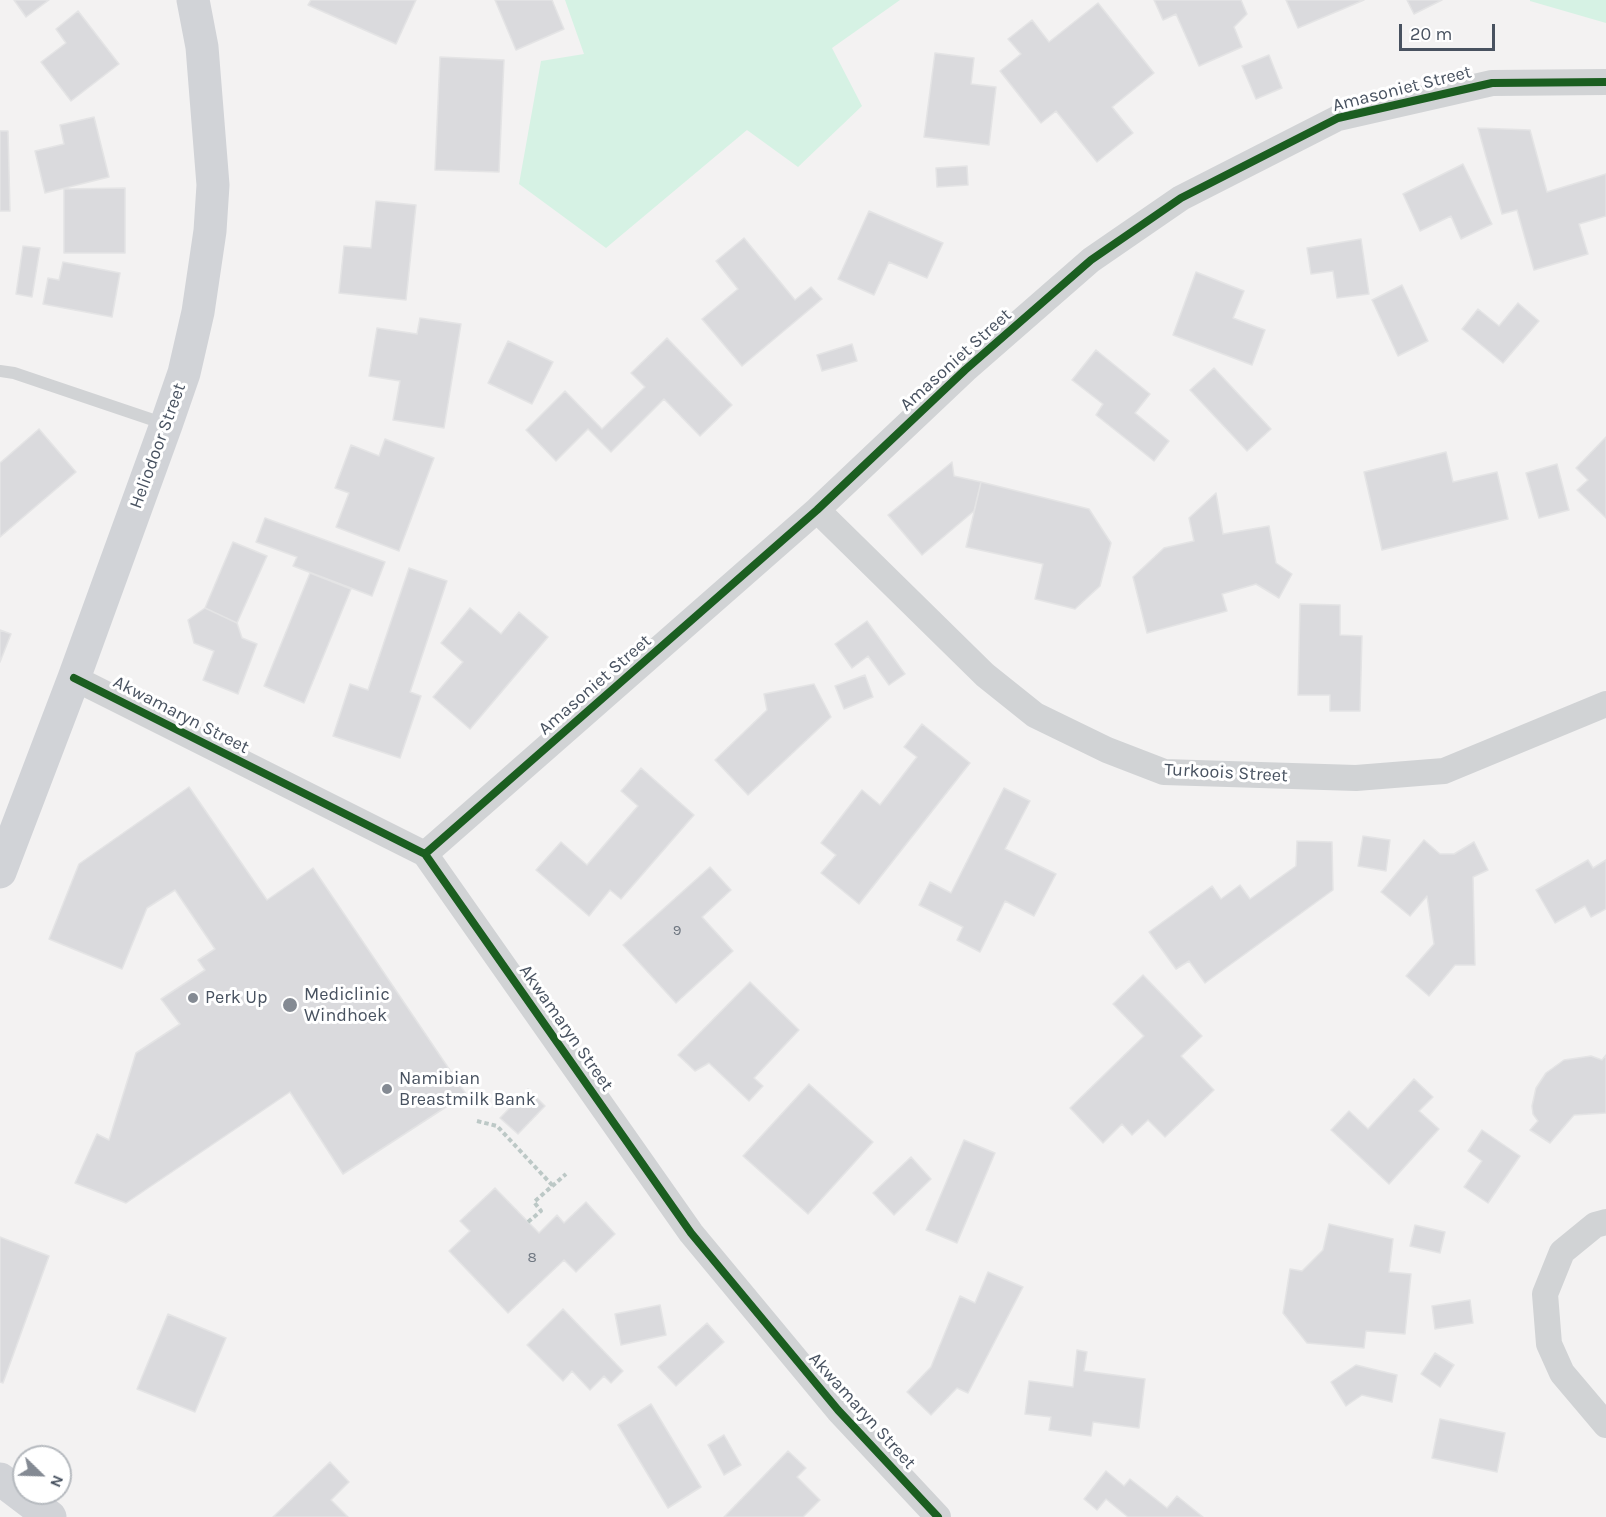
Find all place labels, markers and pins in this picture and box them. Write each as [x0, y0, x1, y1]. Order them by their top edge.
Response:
place label: Mediclinic Windhoek [304, 984, 390, 1026]
place label: Perk Up [205, 987, 267, 1009]
marker: Perk Up [186, 991, 200, 1005]
marker: Mediclinic Windhoek [281, 996, 299, 1014]
place label: Namibian Breastmilk Bank [399, 1068, 536, 1110]
marker: Namibian Breastmilk Bank [380, 1082, 394, 1096]

